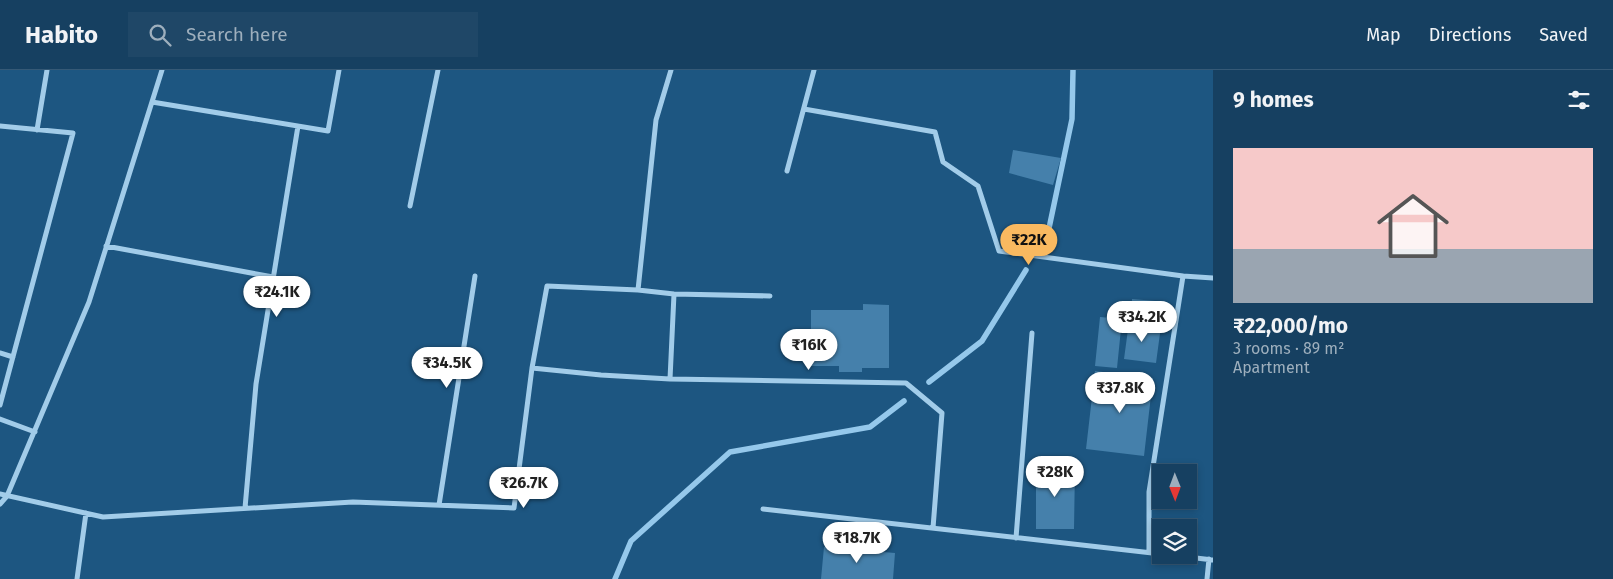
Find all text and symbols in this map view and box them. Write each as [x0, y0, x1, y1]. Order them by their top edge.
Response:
search box [128, 12, 478, 57]
text: Habito [25, 21, 98, 49]
icon: search [146, 21, 174, 49]
text: Search here [186, 23, 288, 46]
text: Map [1366, 24, 1401, 46]
text: Directions [1429, 24, 1511, 46]
text: Saved [1539, 24, 1588, 46]
icon: filters [1565, 86, 1593, 114]
text: 9 homes [1233, 87, 1314, 113]
icon: home [1368, 181, 1458, 271]
pin: ₹22K [999, 224, 1059, 266]
text: ₹22K [1011, 230, 1047, 249]
pin: ₹24.1K [236, 276, 318, 318]
text: ₹24.1K [254, 282, 300, 301]
pin: ₹34.2K [1101, 300, 1183, 343]
text: ₹34.2K [1118, 307, 1166, 326]
text: ₹22,000/mo [1233, 313, 1348, 339]
pin: ₹16K [779, 328, 839, 371]
text: ₹16K [791, 335, 827, 354]
text: 3 rooms · 89 m² [1233, 339, 1344, 358]
pin: ₹34.5K [406, 346, 488, 389]
text: ₹34.5K [423, 353, 471, 372]
text: Apartment [1233, 358, 1310, 377]
pin: ₹37.8K [1079, 372, 1161, 414]
text: ₹37.8K [1096, 378, 1144, 397]
pin: ₹28K [1025, 456, 1085, 498]
text: ₹28K [1037, 462, 1073, 481]
north arrow [1152, 464, 1198, 509]
map controls [1152, 464, 1197, 564]
pin: ₹26.7K [483, 466, 565, 509]
text: ₹26.7K [500, 473, 548, 492]
button: layers [1152, 519, 1197, 564]
pin: ₹18.7K [816, 522, 898, 564]
text: ₹18.7K [834, 528, 880, 547]

